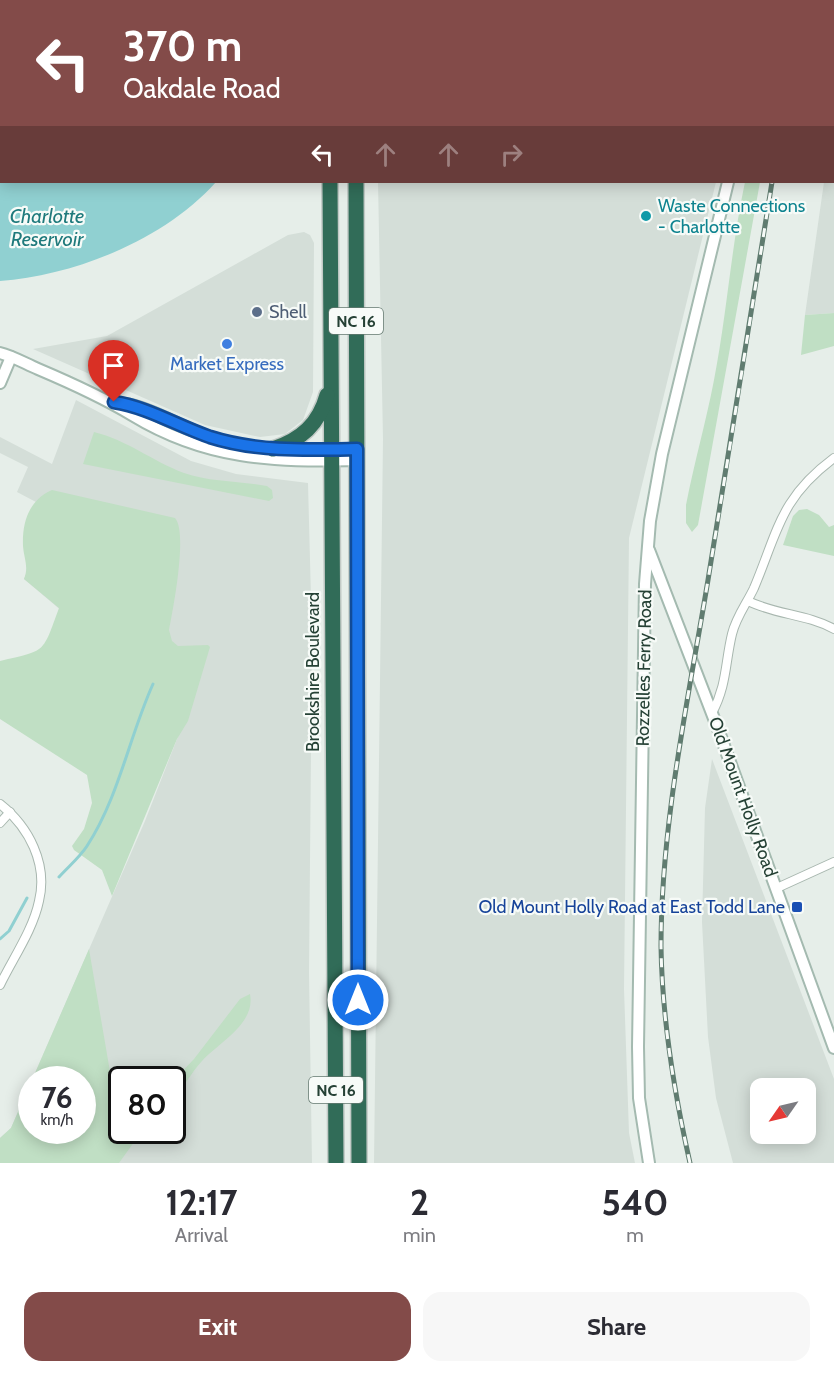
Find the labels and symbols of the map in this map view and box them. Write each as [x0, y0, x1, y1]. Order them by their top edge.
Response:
place label: Waste Connections - Charlotte [658, 195, 805, 238]
water label: Charlotte Reservoir [10, 204, 84, 251]
marker: Waste Connections - Charlotte [639, 209, 653, 223]
place label: Shell [269, 301, 308, 323]
marker: Shell [250, 305, 264, 319]
road number: NC 16 [329, 308, 383, 334]
marker: Market Express [220, 337, 234, 351]
pin [88, 340, 139, 402]
place label: Market Express [170, 353, 284, 375]
street label: Rozzelles Ferry Road [632, 589, 656, 747]
street label: Brookshire Boulevard [302, 592, 324, 752]
street label: Old Mount Holly Road [704, 714, 782, 880]
place label: Old Mount Holly Road at East Todd Lane [479, 896, 785, 918]
marker: Old Mount Holly Road at East Todd Lane [790, 900, 804, 914]
position arrow [326, 968, 390, 1032]
speed limit sign: 80 [108, 1066, 186, 1144]
road number: NC 16 [309, 1077, 363, 1103]
north arrow [750, 1078, 816, 1144]

